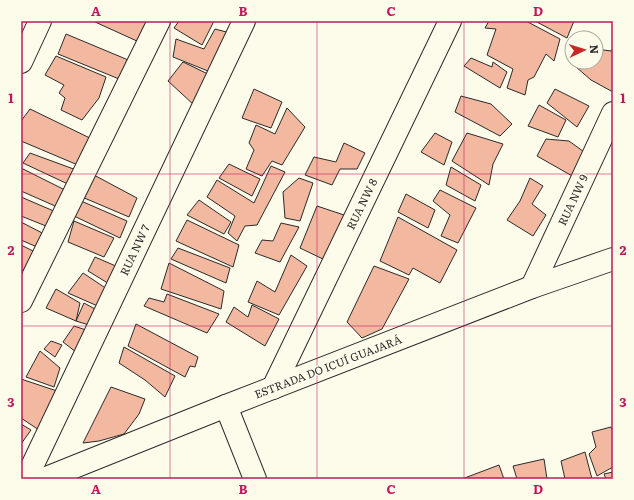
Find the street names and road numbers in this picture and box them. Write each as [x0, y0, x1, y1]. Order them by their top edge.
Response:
street label: RUA NW 9 [553, 171, 591, 228]
street label: RUA NW 8 [342, 175, 380, 232]
street label: RUA NW 7 [115, 221, 153, 278]
street label: ESTRADA DO ICUÍ GUAJARÁ [252, 331, 404, 402]

